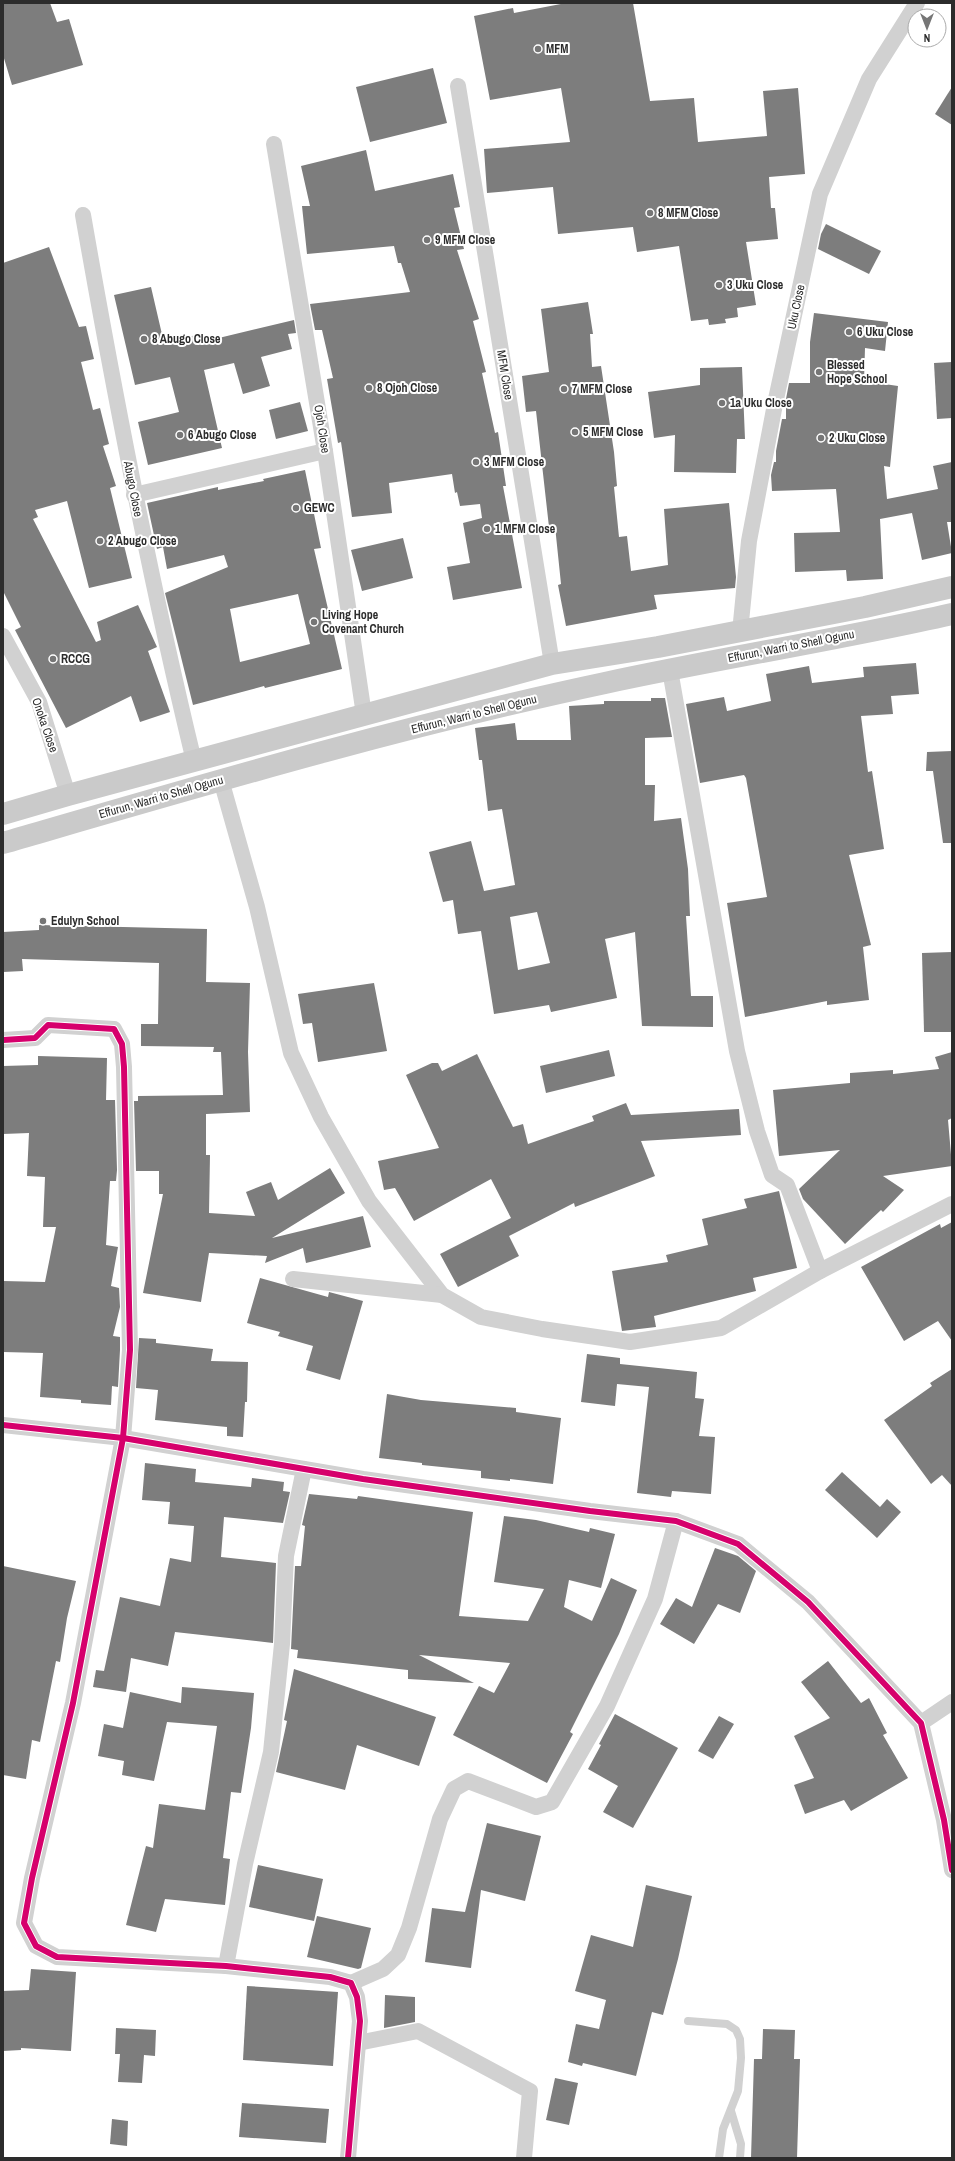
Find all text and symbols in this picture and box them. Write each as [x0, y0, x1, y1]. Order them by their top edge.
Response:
north arrow [907, 8, 947, 48]
text: N [924, 31, 930, 45]
place label: MFM [546, 41, 568, 57]
marker: MFM [533, 44, 543, 54]
place label: 8 MFM Close [658, 205, 719, 221]
marker: 8 MFM Close [645, 208, 655, 218]
place label: 9 MFM Close [435, 232, 496, 248]
marker: 9 MFM Close [422, 235, 432, 245]
place label: 3 Uku Close [727, 277, 784, 293]
marker: 3 Uku Close [714, 280, 724, 290]
street label: Uku Close [783, 283, 809, 331]
place label: 6 Uku Close [857, 324, 914, 340]
marker: 6 Uku Close [844, 327, 854, 337]
place label: 8 Abugo Close [152, 331, 221, 347]
marker: 8 Abugo Close [139, 334, 149, 344]
street label: MFM Close [493, 349, 517, 401]
place label: Blessed Hope School [827, 357, 887, 387]
marker: Blessed Hope School [814, 367, 824, 377]
place label: 8 Ojoh Close [377, 380, 438, 396]
place label: 7 MFM Close [572, 381, 633, 397]
marker: 8 Ojoh Close [364, 383, 374, 393]
marker: 7 MFM Close [559, 384, 569, 394]
place label: 1a Uku Close [730, 395, 792, 411]
marker: 1a Uku Close [717, 398, 727, 408]
street label: Ojoh Close [310, 404, 334, 454]
place label: 5 MFM Close [583, 424, 644, 440]
place label: 6 Abugo Close [188, 427, 257, 443]
marker: 5 MFM Close [570, 427, 580, 437]
marker: 6 Abugo Close [175, 430, 185, 440]
place label: 2 Uku Close [829, 430, 886, 446]
marker: 2 Uku Close [816, 433, 826, 443]
place label: 3 MFM Close [484, 454, 545, 470]
marker: 3 MFM Close [471, 457, 481, 467]
street label: Abugo Close [120, 459, 146, 518]
place label: GEWC [304, 500, 335, 516]
marker: GEWC [291, 503, 301, 513]
place label: 1 MFM Close [495, 521, 556, 537]
marker: 1 MFM Close [482, 524, 492, 534]
place label: 2 Abugo Close [108, 533, 177, 549]
marker: 2 Abugo Close [95, 536, 105, 546]
place label: Living Hope Covenant Church [322, 607, 404, 637]
marker: Living Hope Covenant Church [309, 617, 319, 627]
street label: Effurun, Warri to Shell Ogunu [726, 626, 856, 666]
place label: RCCG [61, 651, 90, 667]
marker: RCCG [48, 654, 58, 664]
street label: Effurun, Warri to Shell Ogunu [410, 691, 538, 737]
street label: Onoka Close [28, 695, 62, 755]
street label: Effurun, Warri to Shell Ogunu [97, 772, 225, 822]
place label: Edulyn School [51, 913, 120, 929]
marker: Edulyn School [38, 916, 48, 926]

